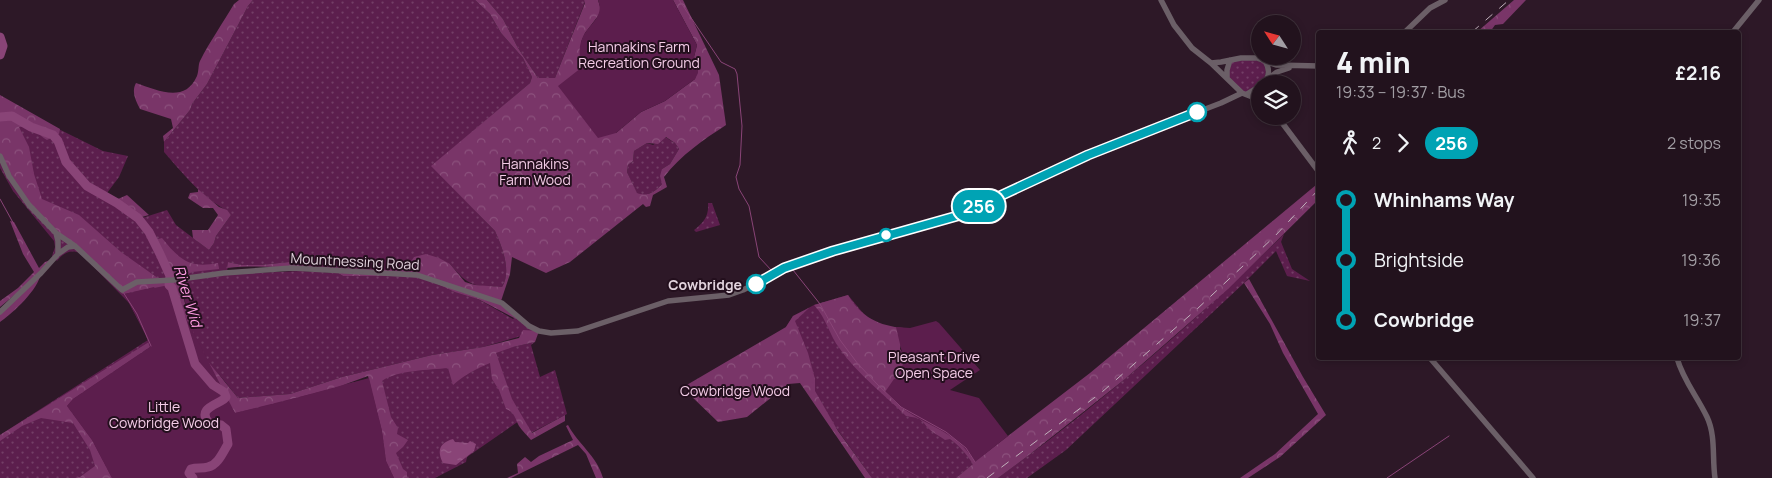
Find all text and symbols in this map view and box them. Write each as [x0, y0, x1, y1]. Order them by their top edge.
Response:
north arrow [1251, 15, 1301, 65]
map controls [1251, 15, 1301, 125]
park label: Hannakins Farm Recreation Ground [578, 37, 700, 72]
text: 4 min [1336, 43, 1411, 81]
text: £2.16 [1675, 60, 1721, 86]
button: layers [1251, 75, 1301, 125]
text: 19:33 – 19:37 · Bus [1336, 81, 1465, 103]
unlabelled marker [1187, 102, 1207, 122]
icon: walk [1336, 129, 1364, 157]
icon: forward [1389, 129, 1417, 157]
text: 256 [1435, 131, 1468, 155]
text: 2 [1372, 132, 1381, 154]
text: 2 stops [1667, 132, 1721, 154]
park label: Hannakins Farm Wood [499, 154, 571, 189]
text: Whinhams Way [1374, 187, 1514, 213]
text: 19:35 [1682, 189, 1721, 211]
line badge: 256 [950, 190, 1008, 222]
text: 256 [963, 194, 995, 218]
unlabelled marker [879, 228, 893, 242]
text: Brightside [1374, 247, 1464, 273]
street label: Mountnessing Road [290, 248, 420, 274]
text: 19:36 [1681, 249, 1721, 271]
water label: River Wid [169, 263, 208, 331]
marker: Cowbridge [746, 274, 766, 294]
place label: Cowbridge [668, 275, 742, 294]
text: Cowbridge [1374, 307, 1474, 333]
text: 19:37 [1683, 309, 1721, 331]
park label: Pleasant Drive Open Space [888, 347, 980, 382]
park label: Cowbridge Wood [680, 381, 790, 400]
park label: Little Cowbridge Wood [109, 397, 219, 432]

